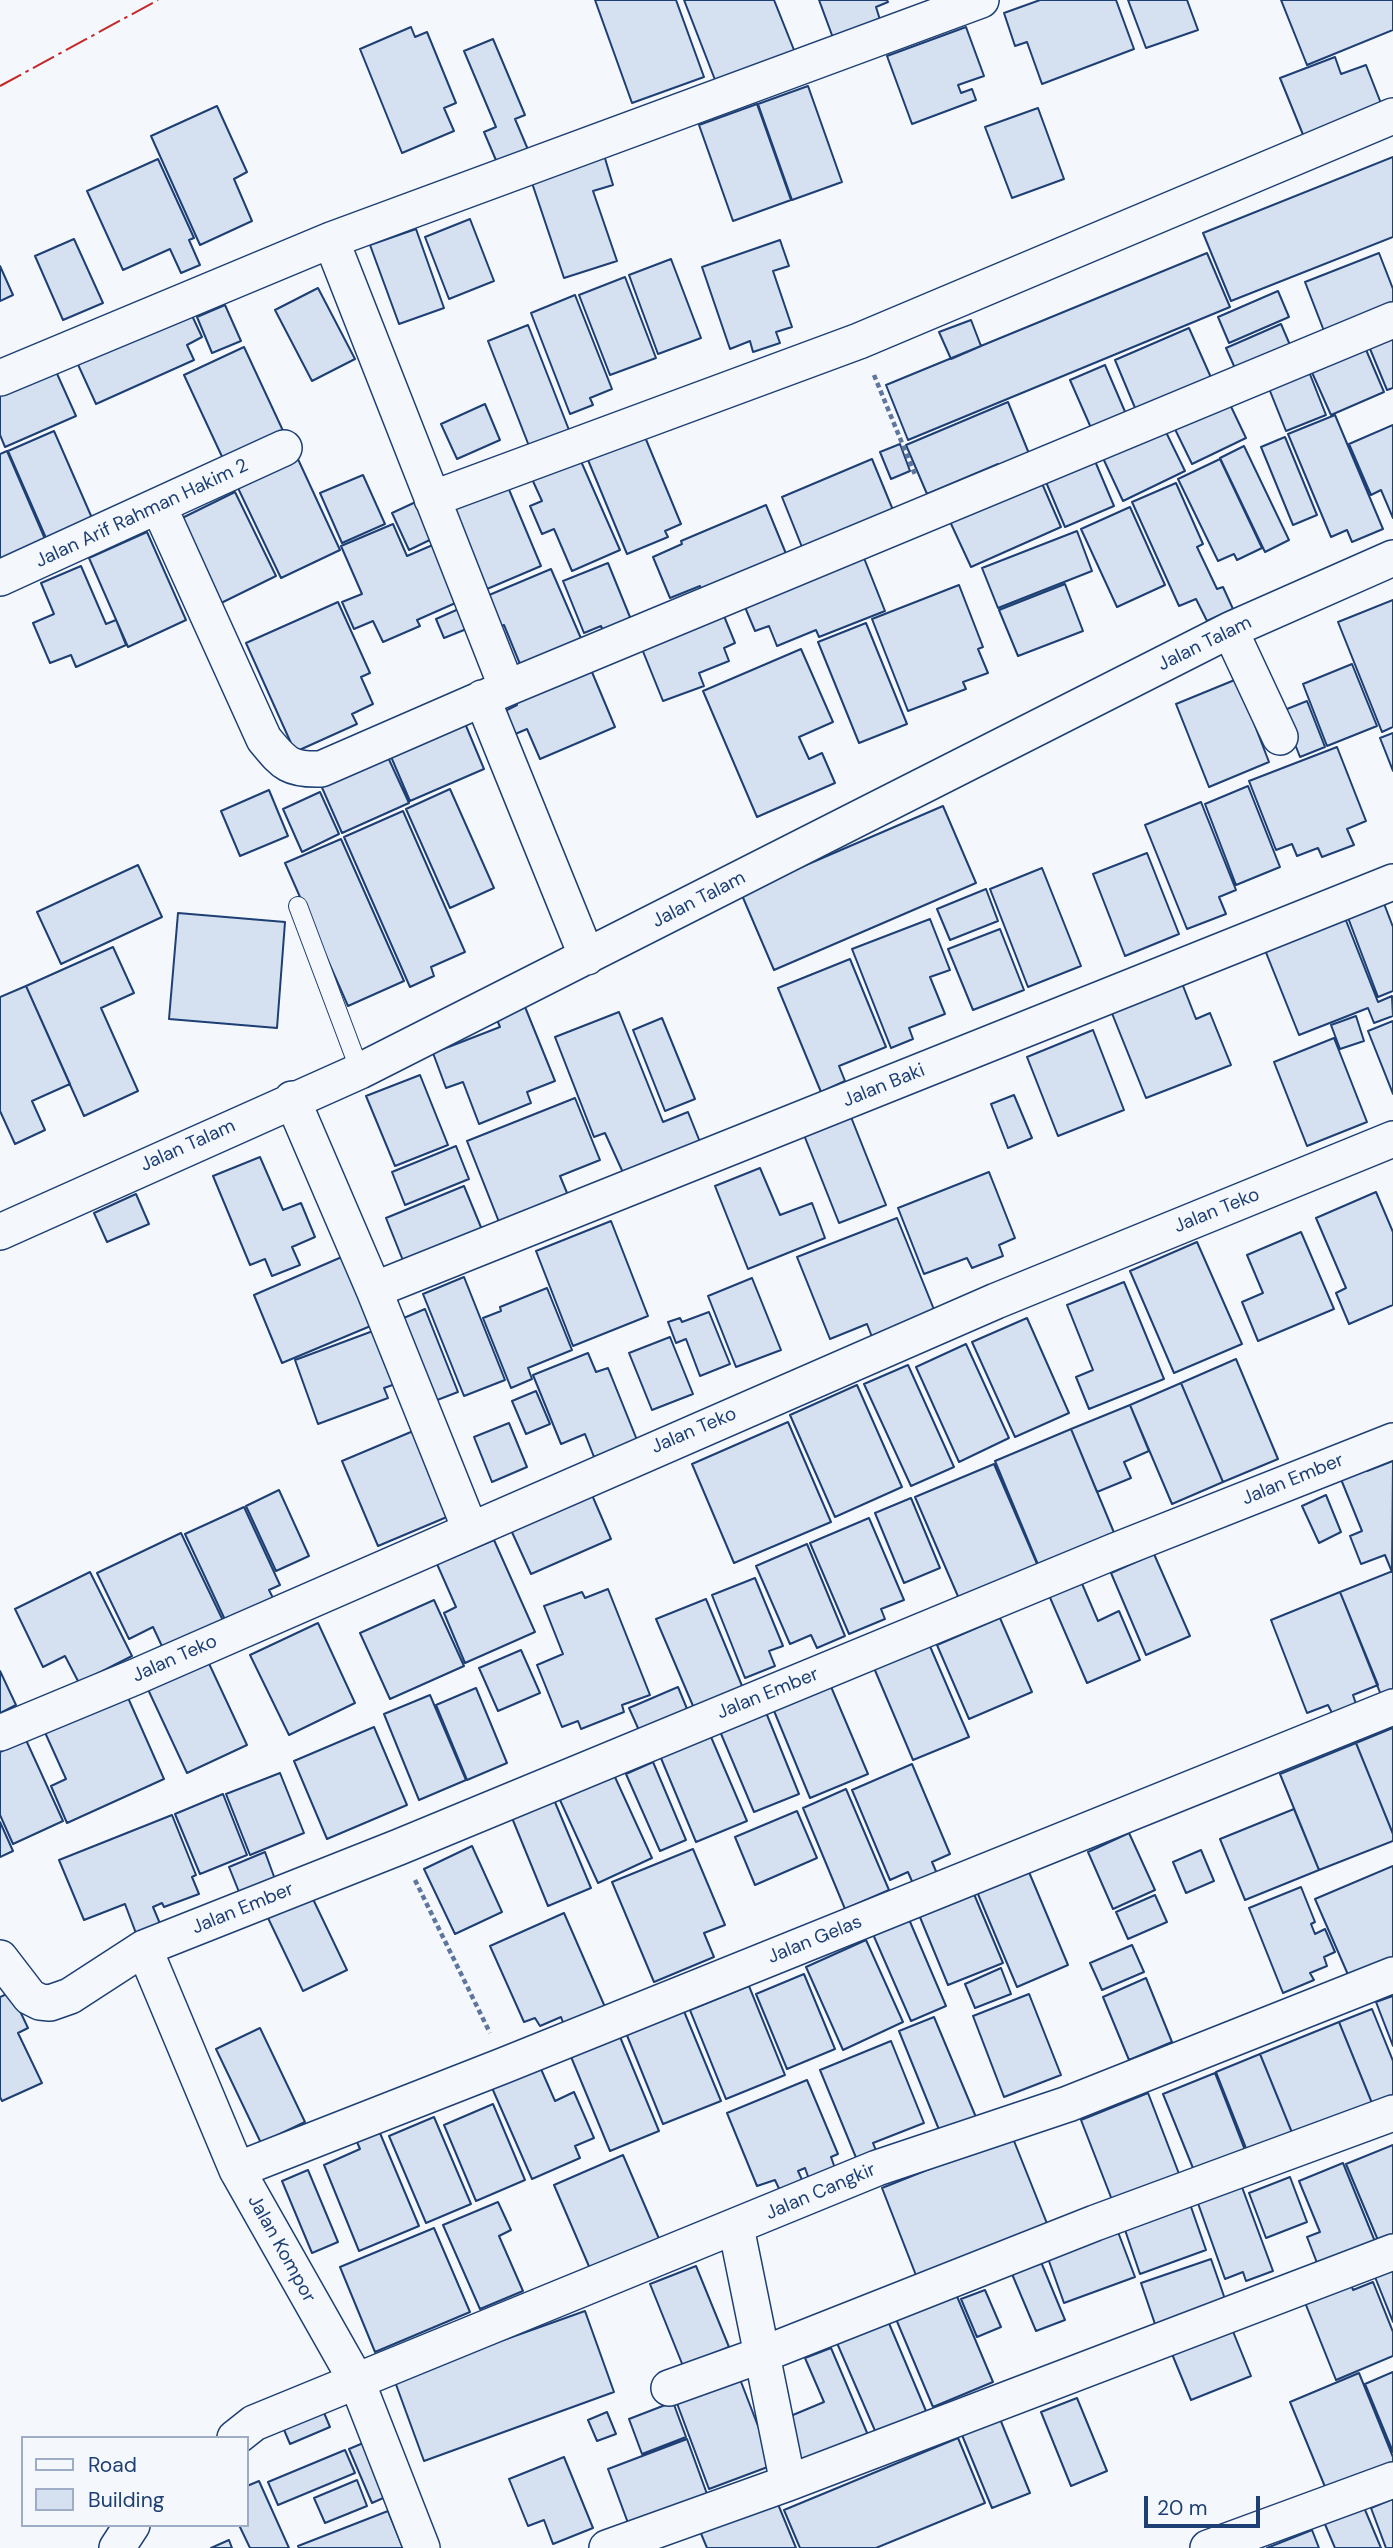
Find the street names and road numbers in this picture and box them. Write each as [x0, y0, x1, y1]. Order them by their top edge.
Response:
street label: Jalan Arif Rahman Hakim 2 [32, 455, 252, 573]
street label: Jalan Talam [1154, 612, 1256, 676]
street label: Jalan Talam [649, 867, 749, 933]
street label: Jalan Baki [840, 1059, 928, 1113]
street label: Jalan Talam [137, 1115, 239, 1177]
street label: Jalan Teko [1171, 1184, 1263, 1238]
street label: Jalan Teko [648, 1403, 740, 1459]
street label: Jalan Ember [1239, 1449, 1347, 1511]
street label: Jalan Teko [129, 1630, 221, 1688]
street label: Jalan Ember [714, 1663, 822, 1725]
street label: Jalan Ember [189, 1878, 297, 1940]
street label: Jalan Gelas [765, 1911, 865, 1969]
street label: Jalan Cangkir [763, 2159, 879, 2225]
street label: Jalan Kompor [242, 2191, 320, 2307]

